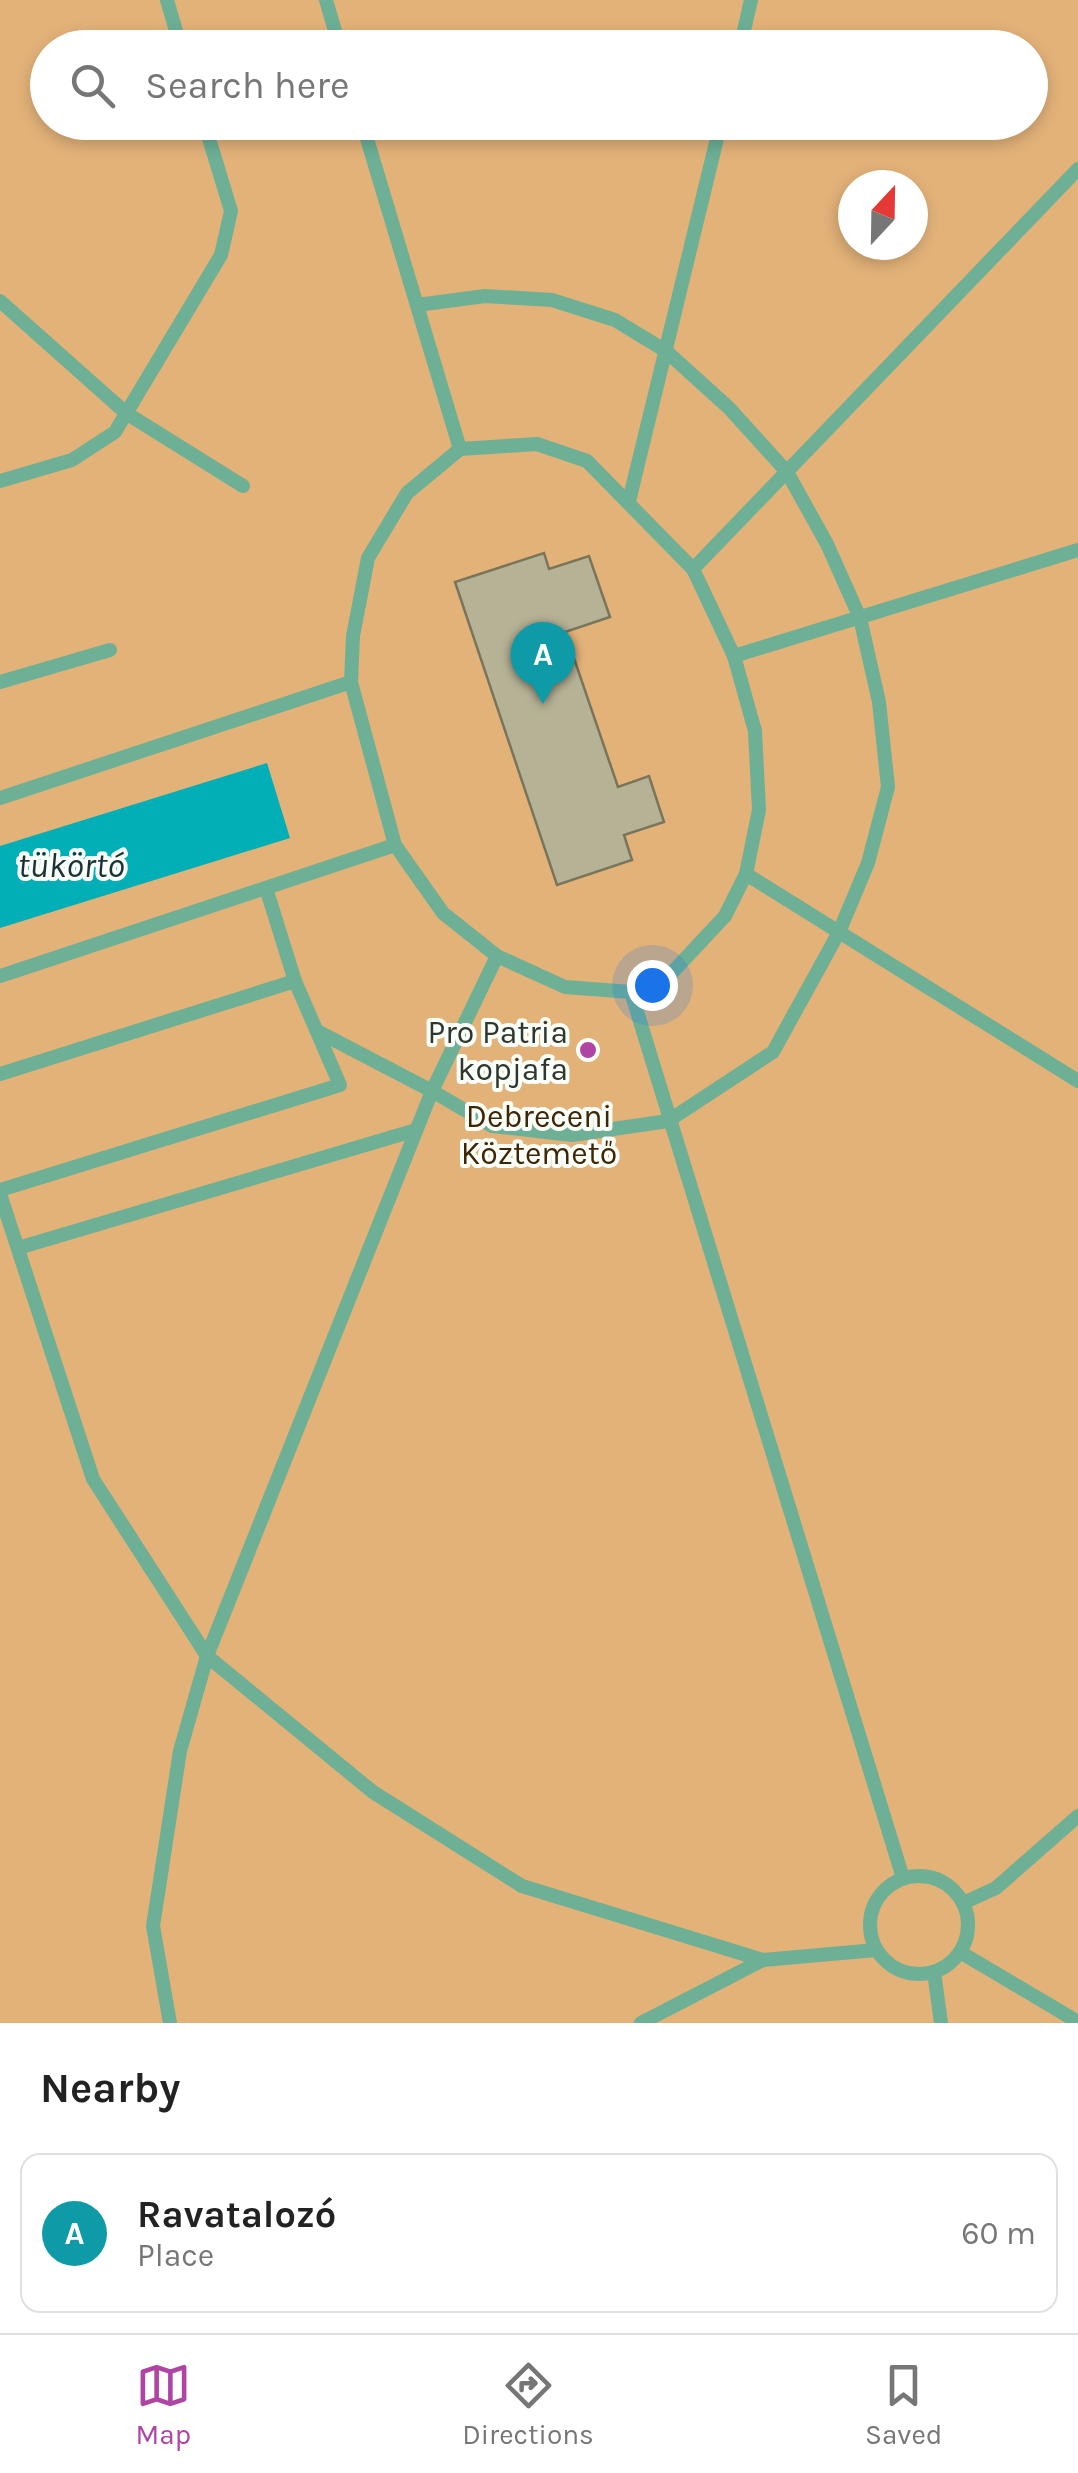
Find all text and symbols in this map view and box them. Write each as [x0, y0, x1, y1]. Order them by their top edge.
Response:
search box [30, 30, 1048, 140]
icon: search [65, 58, 120, 113]
text: Search here [145, 63, 349, 108]
north arrow [838, 170, 928, 260]
pin: A [510, 622, 576, 704]
water label: tükörtó [18, 845, 124, 886]
your location [627, 960, 678, 1011]
place label: Pro Patria kopjafa [428, 1014, 568, 1088]
marker: Pro Patria kopjafa [577, 1039, 599, 1061]
park label: Debreceni Köztemető [461, 1098, 617, 1172]
text: Nearby [40, 2063, 180, 2113]
text: Ravatalozó [137, 2192, 336, 2237]
text: A [64, 2215, 85, 2252]
text: 60 m [961, 2215, 1036, 2252]
text: Place [137, 2237, 214, 2274]
tab: Map [136, 2358, 191, 2451]
tab: Directions [462, 2358, 594, 2451]
tab: Saved [865, 2358, 942, 2451]

